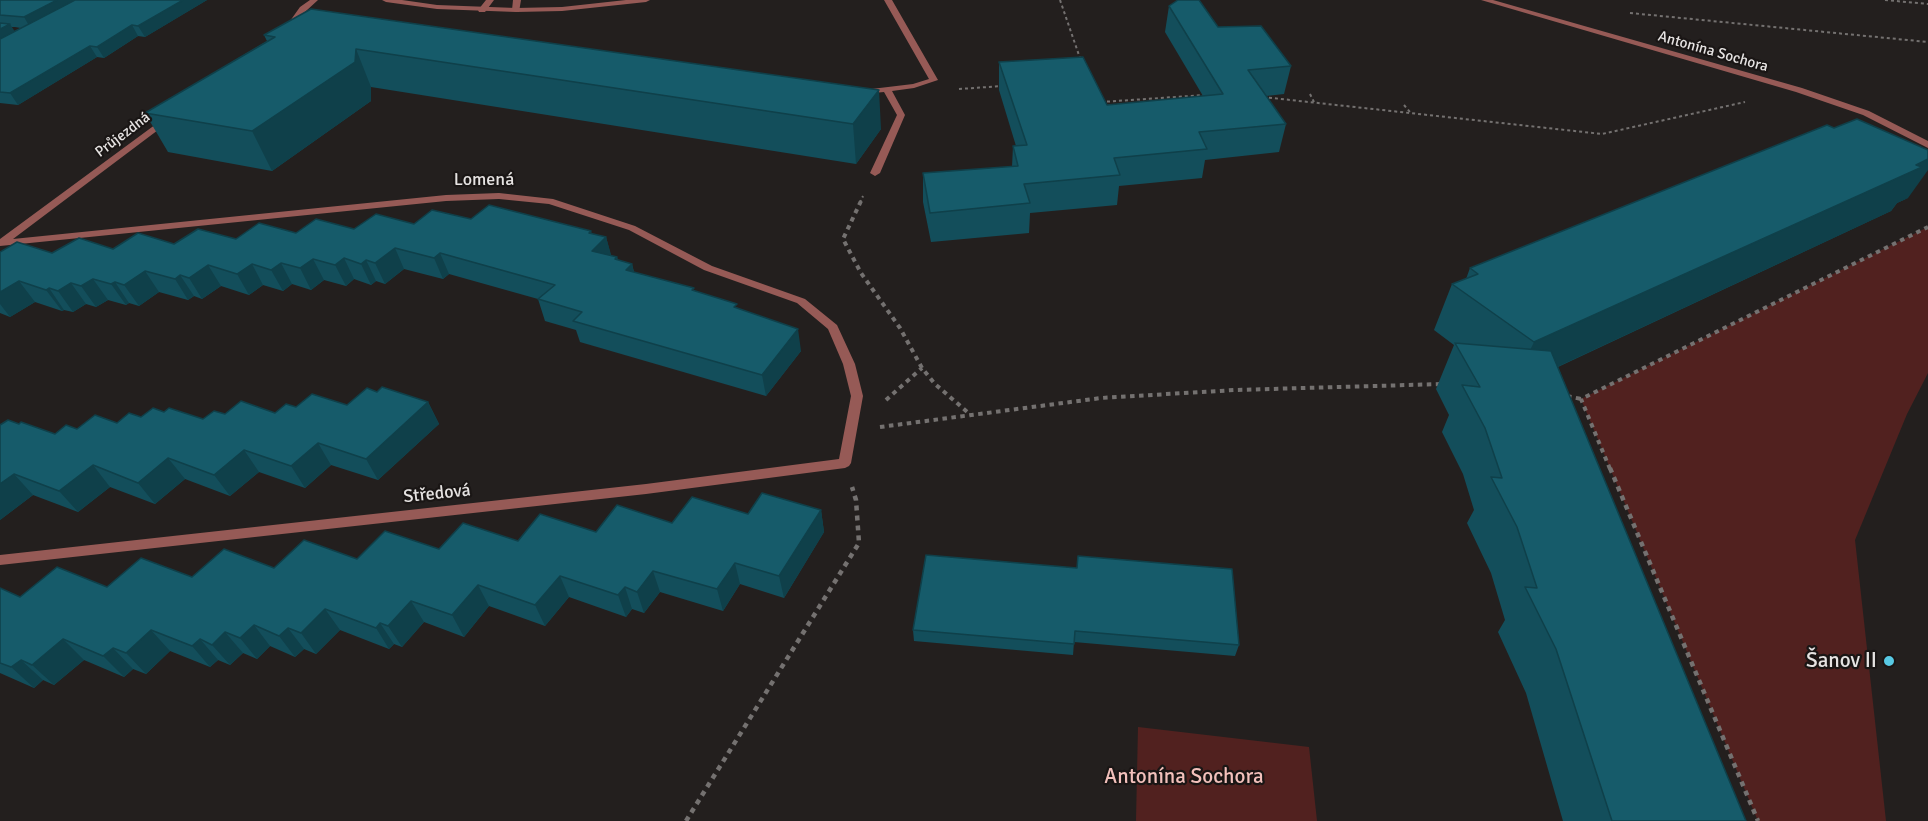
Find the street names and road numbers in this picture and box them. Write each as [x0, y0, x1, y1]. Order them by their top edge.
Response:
street label: Antonína Sochora [1656, 28, 1770, 76]
street label: Průjezdná [92, 109, 154, 161]
street label: Lomená [454, 169, 514, 191]
street label: Středová [402, 480, 472, 508]

